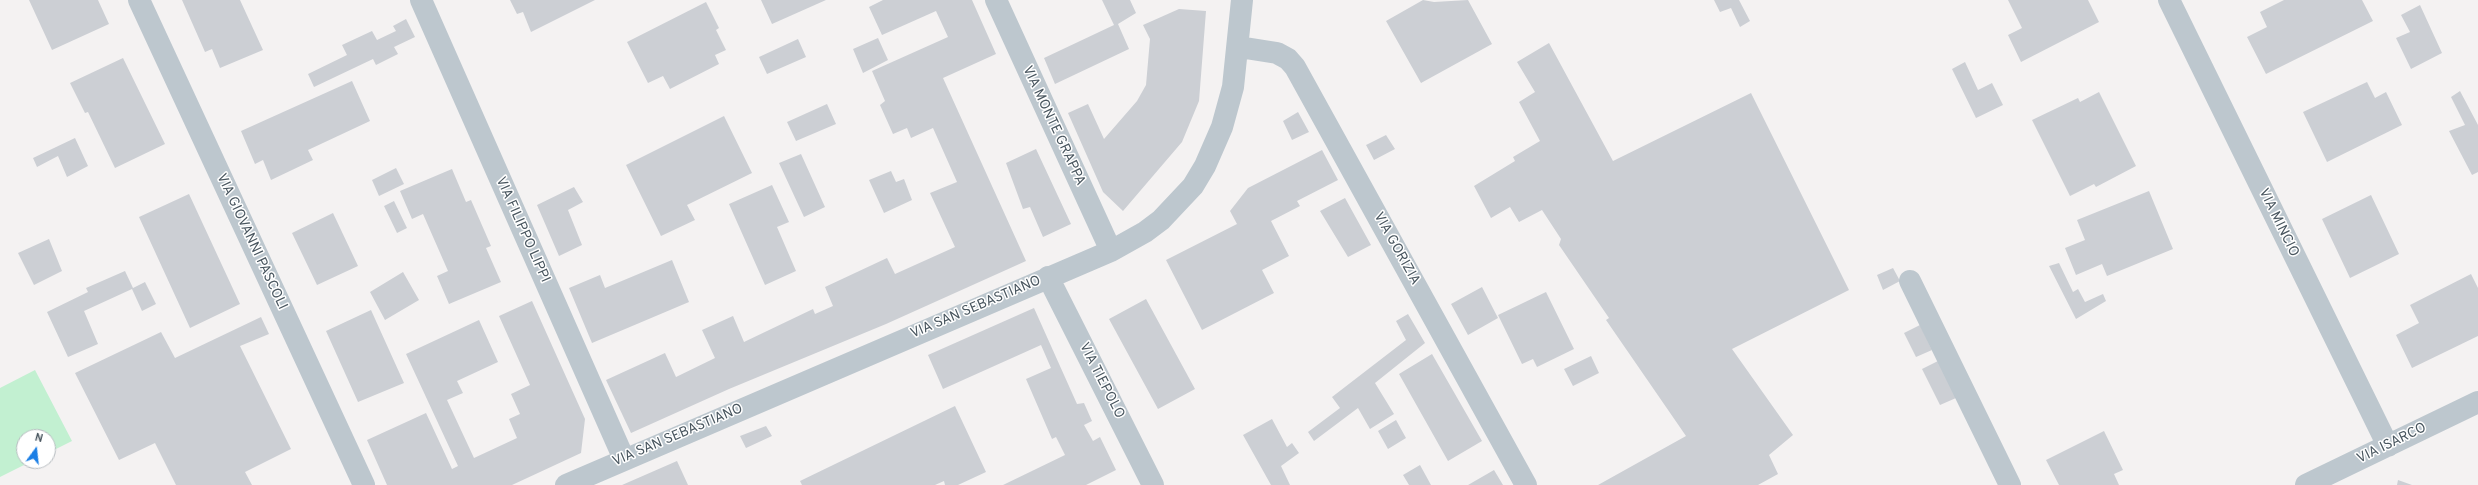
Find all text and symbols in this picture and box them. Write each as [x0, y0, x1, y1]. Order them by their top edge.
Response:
street label: VIA MONTE GRAPPA [1018, 63, 1088, 189]
street label: VIA GIOVANNI PASCOLI [212, 171, 290, 313]
street label: VIA FILIPPO LIPPI [491, 175, 553, 285]
street label: VIA MINCIO [2254, 186, 2302, 260]
street label: VIA GORIZIA [1369, 210, 1423, 288]
street label: VIA SAN SEBASTIANO [908, 273, 1044, 343]
street label: VIA TIEPOLO [1075, 340, 1127, 422]
street label: VIA SAN SEBASTIANO [610, 401, 746, 471]
street label: VIA ISARCO [2355, 420, 2429, 468]
north arrow [16, 429, 56, 469]
text: N [33, 431, 44, 446]

